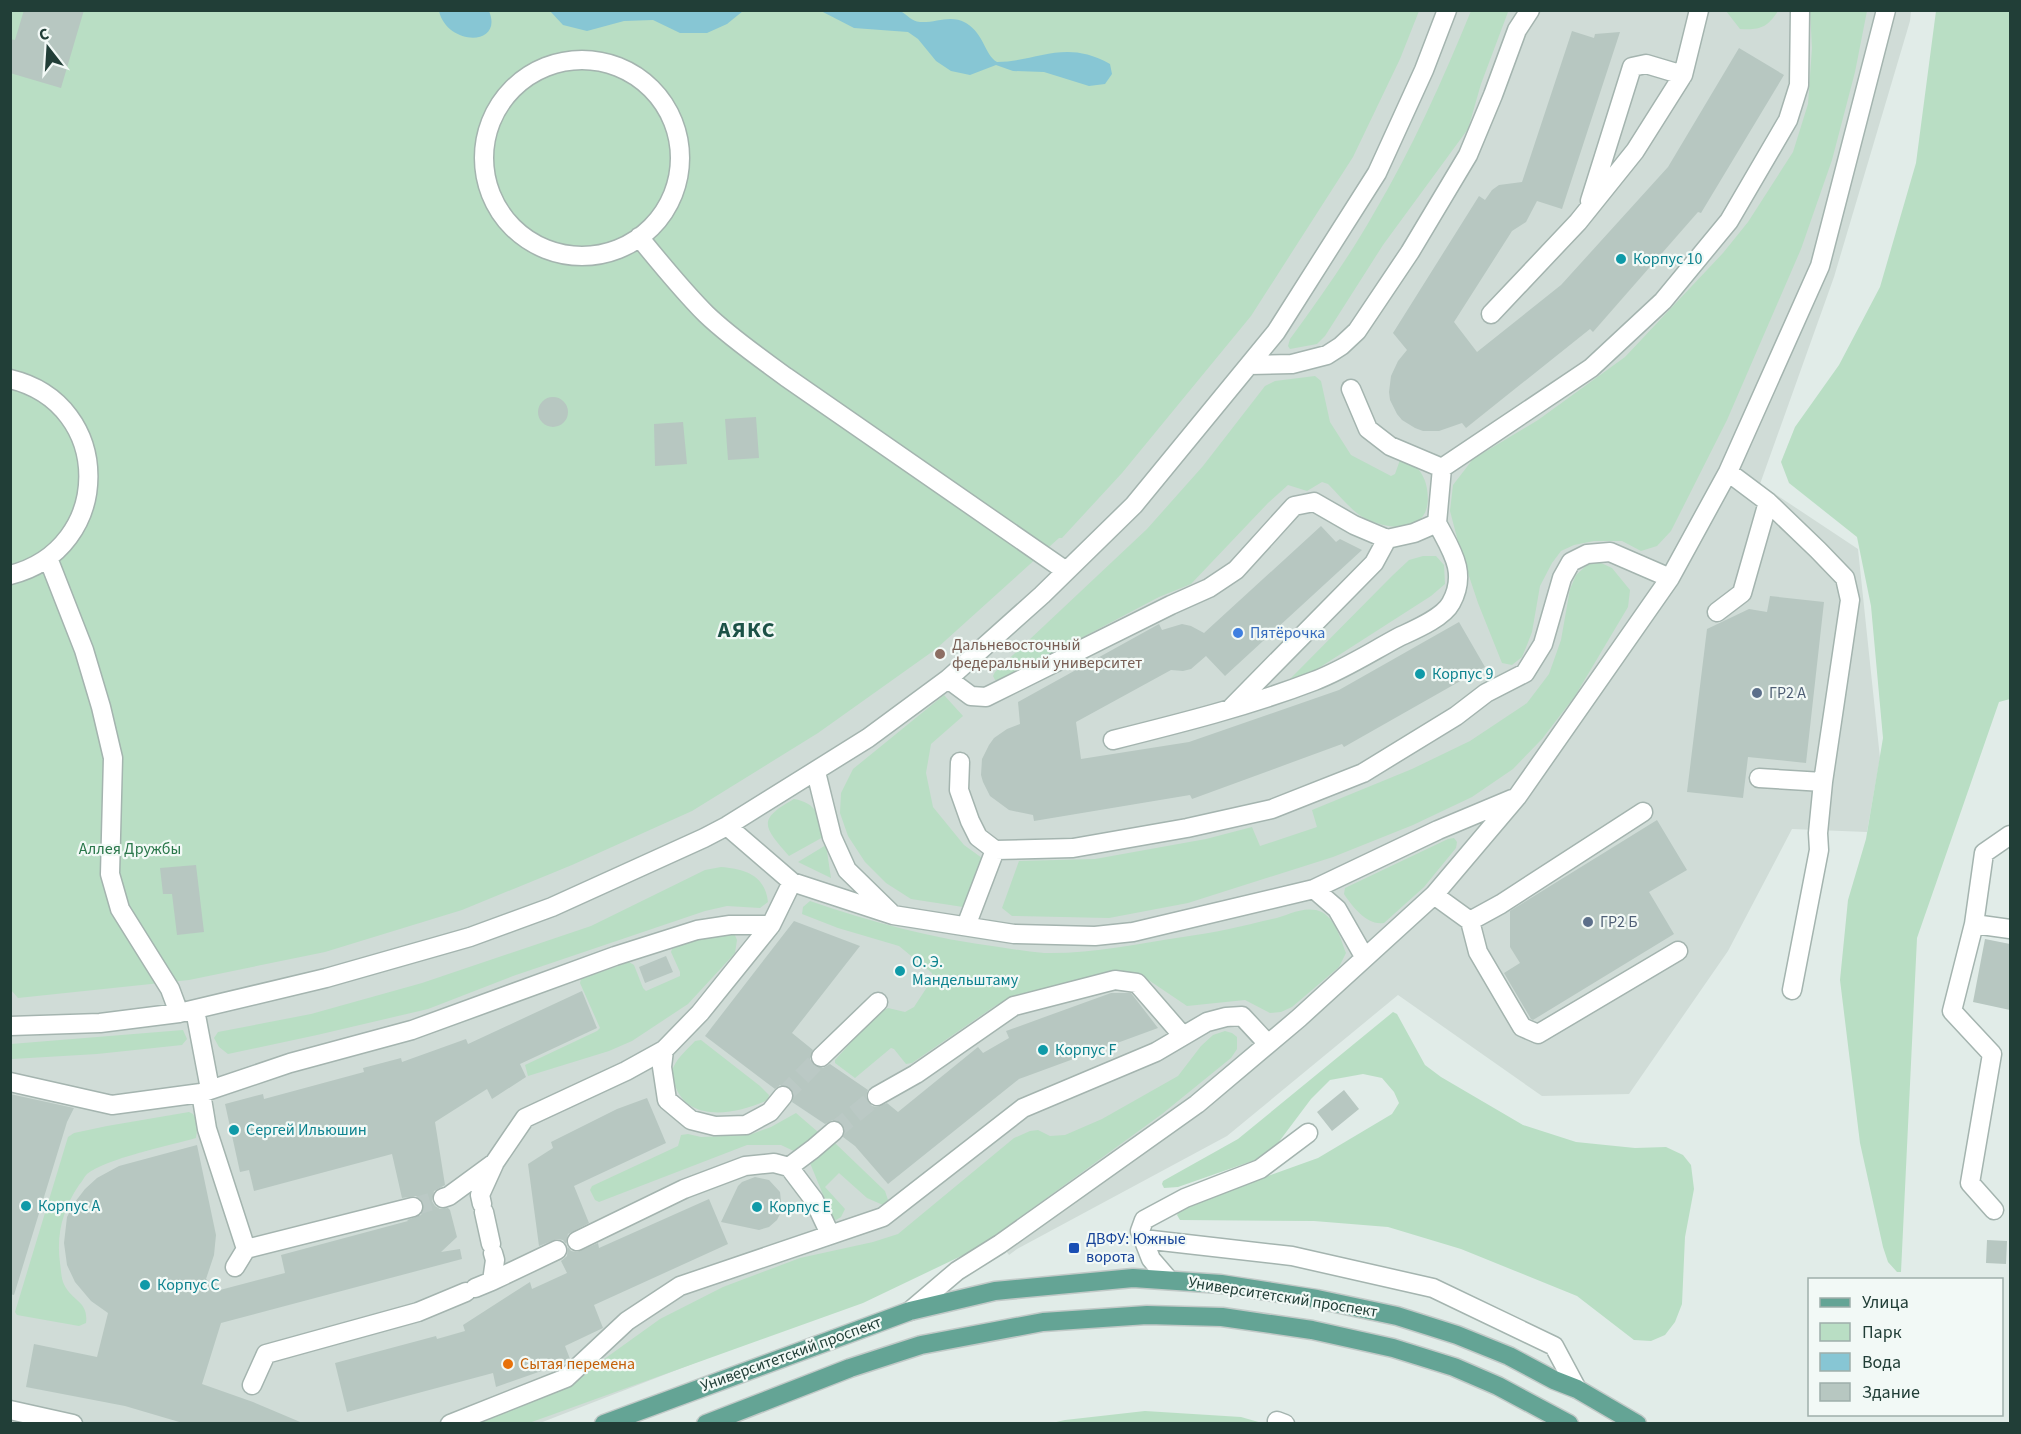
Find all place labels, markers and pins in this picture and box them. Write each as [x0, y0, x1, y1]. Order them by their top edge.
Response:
place label: Корпус 10 [1633, 248, 1702, 270]
marker: Корпус 10 [1614, 252, 1628, 266]
place label: Пятёрочка [1250, 622, 1325, 644]
marker: Пятёрочка [1231, 626, 1245, 640]
place label: Дальневосточный федеральный университет [952, 634, 1142, 674]
marker: Дальневосточный федеральный университет [933, 647, 947, 661]
place label: Корпус 9 [1432, 663, 1493, 685]
marker: Корпус 9 [1413, 667, 1427, 681]
place label: ГР2 А [1769, 682, 1806, 704]
marker: ГР2 А [1750, 686, 1764, 700]
place label: ГР2 Б [1600, 911, 1637, 933]
marker: ГР2 Б [1581, 915, 1595, 929]
place label: О. Э. Мандельштаму [912, 951, 1019, 991]
marker: О. Э. Мандельштаму [893, 964, 907, 978]
place label: Корпус F [1055, 1039, 1116, 1061]
marker: Корпус F [1036, 1043, 1050, 1057]
place label: Сергей Ильюшин [246, 1119, 367, 1141]
marker: Сергей Ильюшин [227, 1123, 241, 1137]
place label: Корпус A [38, 1195, 100, 1217]
place label: Корпус E [769, 1196, 831, 1218]
marker: Корпус A [19, 1199, 33, 1213]
marker: Корпус E [750, 1200, 764, 1214]
place label: ДВФУ: Южные ворота [1086, 1228, 1186, 1268]
marker: ДВФУ: Южные ворота [1067, 1241, 1081, 1255]
place label: Корпус C [157, 1274, 220, 1296]
marker: Корпус C [138, 1278, 152, 1292]
place label: Сытая перемена [520, 1353, 635, 1375]
marker: Сытая перемена [501, 1357, 515, 1371]

